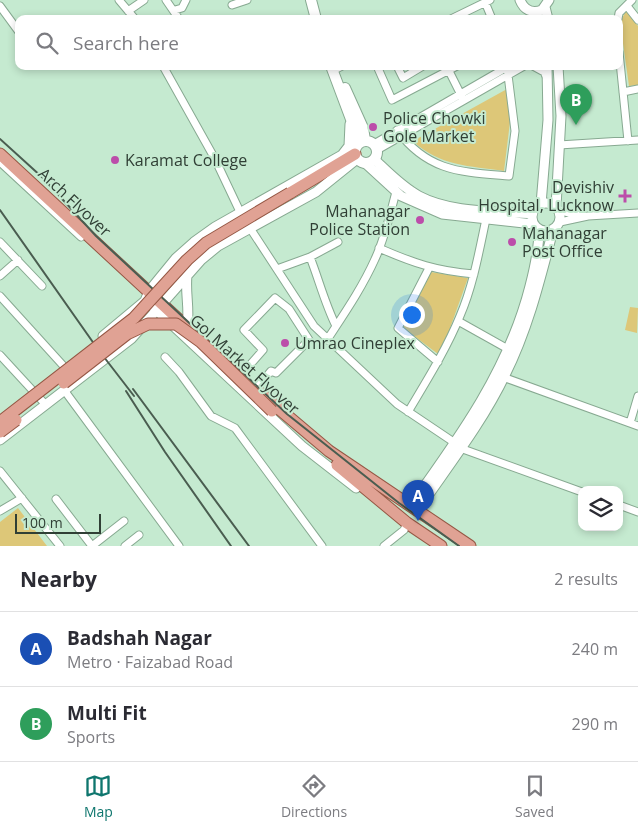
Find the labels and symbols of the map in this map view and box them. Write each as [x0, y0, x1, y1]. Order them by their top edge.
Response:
pin: B [560, 84, 592, 125]
place label: Police Chowki Gole Market [383, 107, 486, 147]
marker: Police Chowki Gole Market [367, 121, 379, 133]
place label: Karamat College [125, 149, 247, 171]
marker: Karamat College [109, 154, 121, 166]
street label: Arch Flyover [34, 163, 116, 242]
place label: Devishiv Hospital, Lucknow [478, 176, 615, 216]
marker: Devishiv Hospital, Lucknow [618, 189, 632, 203]
place label: Mahanagar Police Station [309, 200, 410, 240]
marker: Mahanagar Police Station [414, 214, 426, 226]
place label: Mahanagar Post Office [522, 222, 607, 262]
marker: Mahanagar Post Office [506, 236, 518, 248]
your location [399, 302, 425, 328]
street label: Gol Market Flyover [186, 309, 305, 419]
place label: Umrao Cineplex [295, 332, 415, 354]
marker: Umrao Cineplex [279, 337, 291, 349]
pin: A [402, 480, 434, 521]
scale bar [15, 511, 101, 534]

